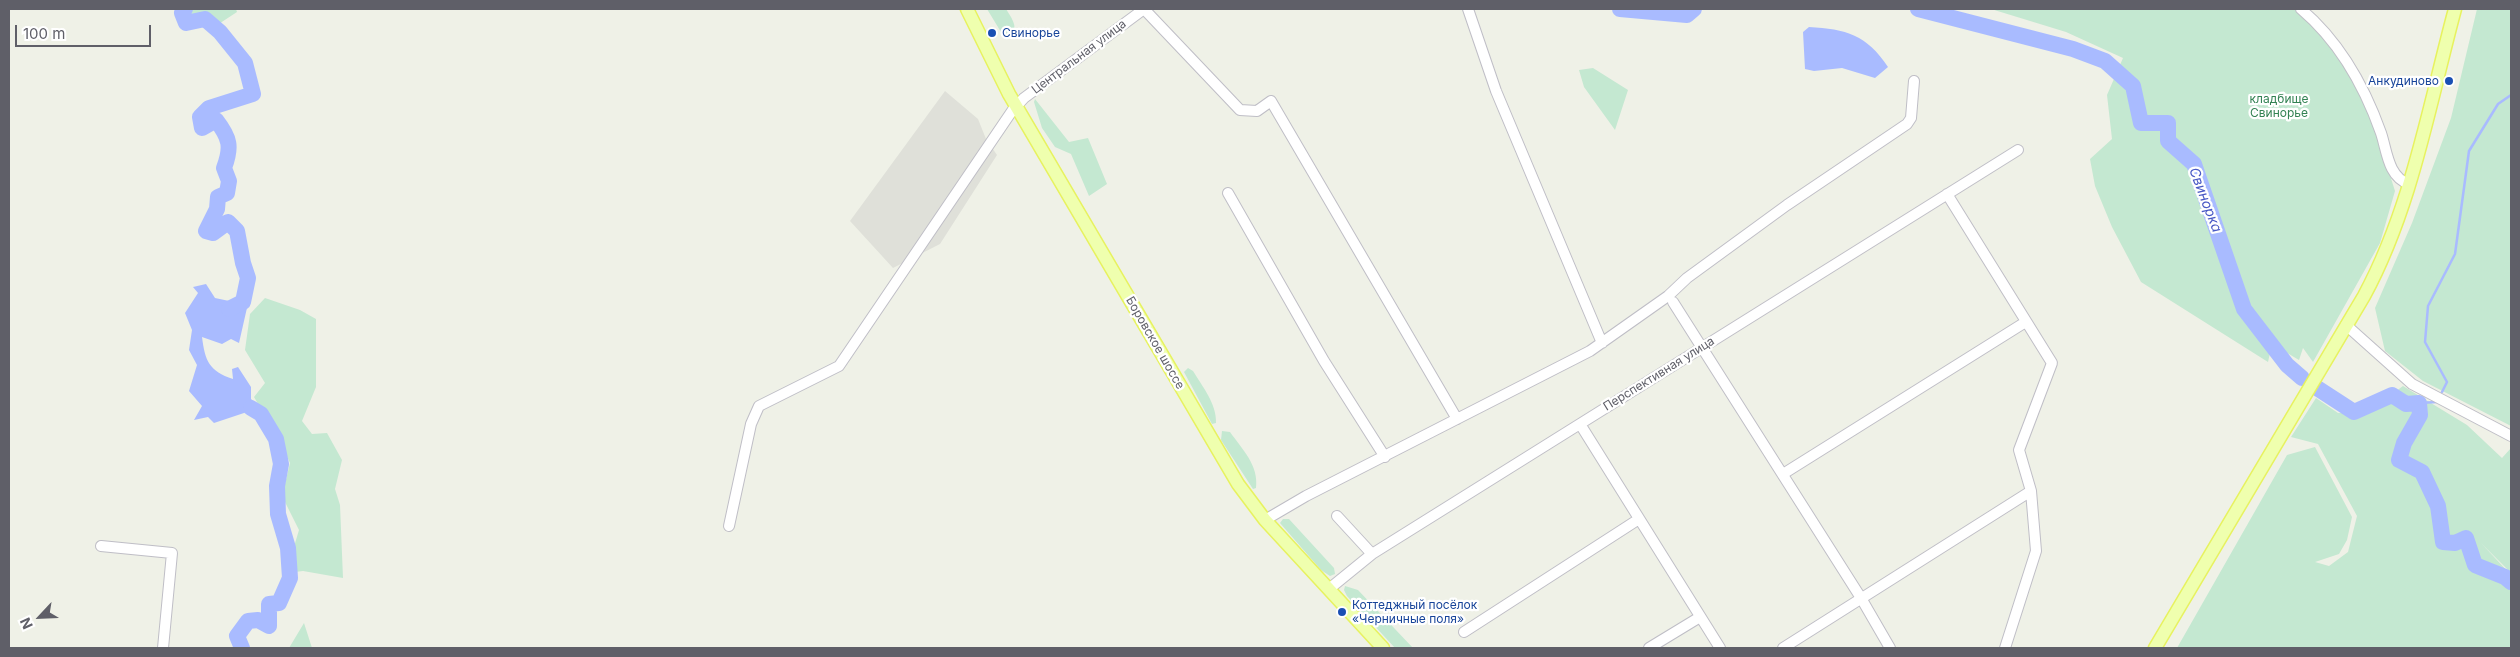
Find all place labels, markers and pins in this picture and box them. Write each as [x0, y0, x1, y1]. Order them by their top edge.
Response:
place label: Свинорье [1002, 26, 1060, 40]
marker: Свинорье [986, 27, 998, 39]
place label: Анкудиново [2368, 74, 2439, 88]
marker: Анкудиново [2443, 75, 2455, 87]
place label: Коттеджный посёлок «Черничные поля» [1352, 598, 1477, 626]
marker: Коттеджный посёлок «Черничные поля» [1336, 606, 1348, 618]

